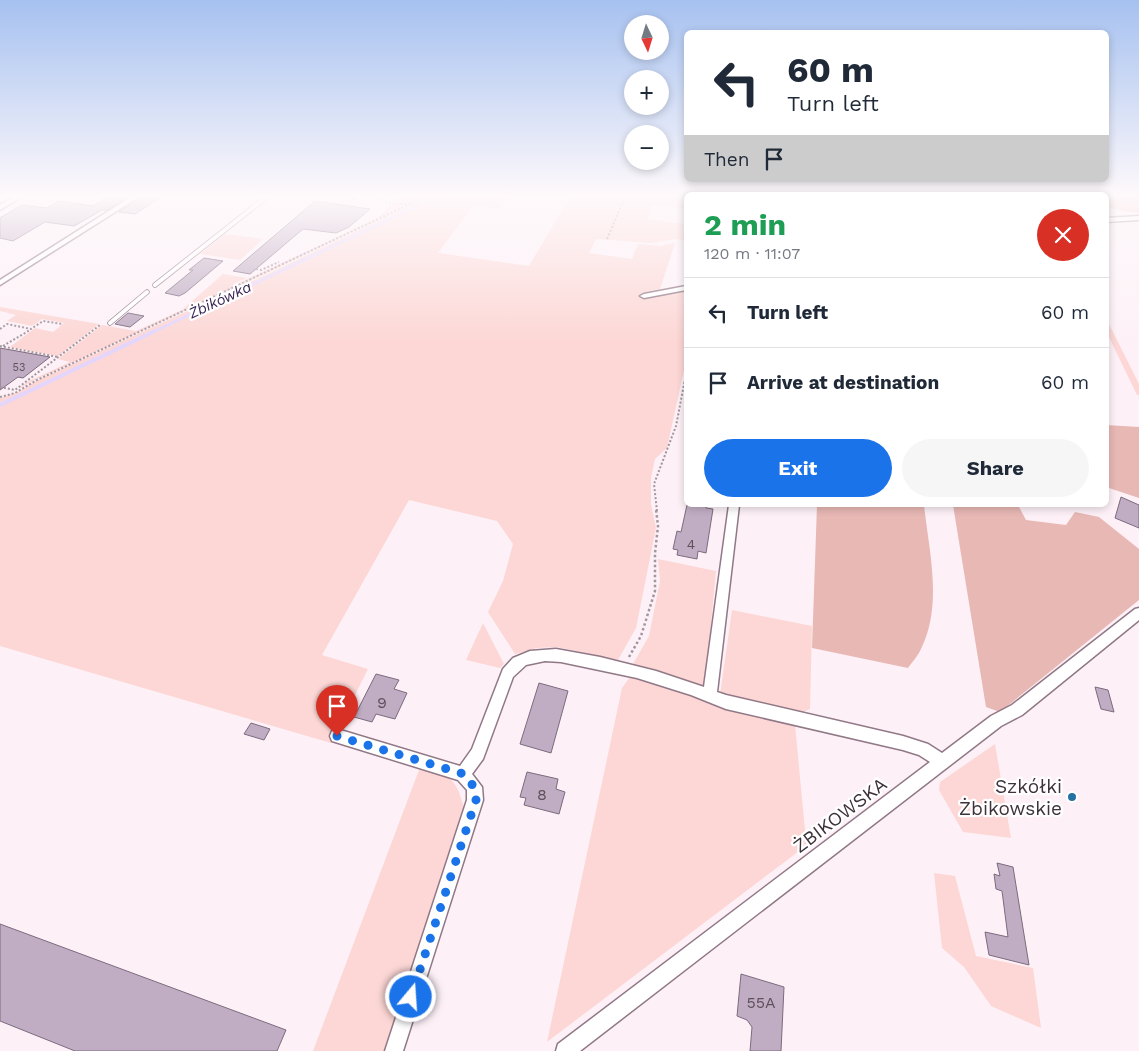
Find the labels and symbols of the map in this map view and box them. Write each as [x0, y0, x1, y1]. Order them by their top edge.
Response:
north arrow [624, 15, 669, 60]
water label: Żbikówka [185, 278, 254, 323]
house number: 53 [13, 361, 25, 374]
house number: 4 [687, 536, 695, 552]
pin [316, 685, 358, 736]
house number: 9 [377, 693, 387, 712]
street label: ŻBIKOWSKA [789, 772, 892, 858]
place label: Szkółki Żbikowskie [959, 775, 1062, 820]
house number: 8 [537, 785, 547, 804]
marker: Szkółki Żbikowskie [1066, 791, 1078, 803]
position arrow [384, 970, 436, 1022]
house number: 55A [746, 993, 776, 1012]

